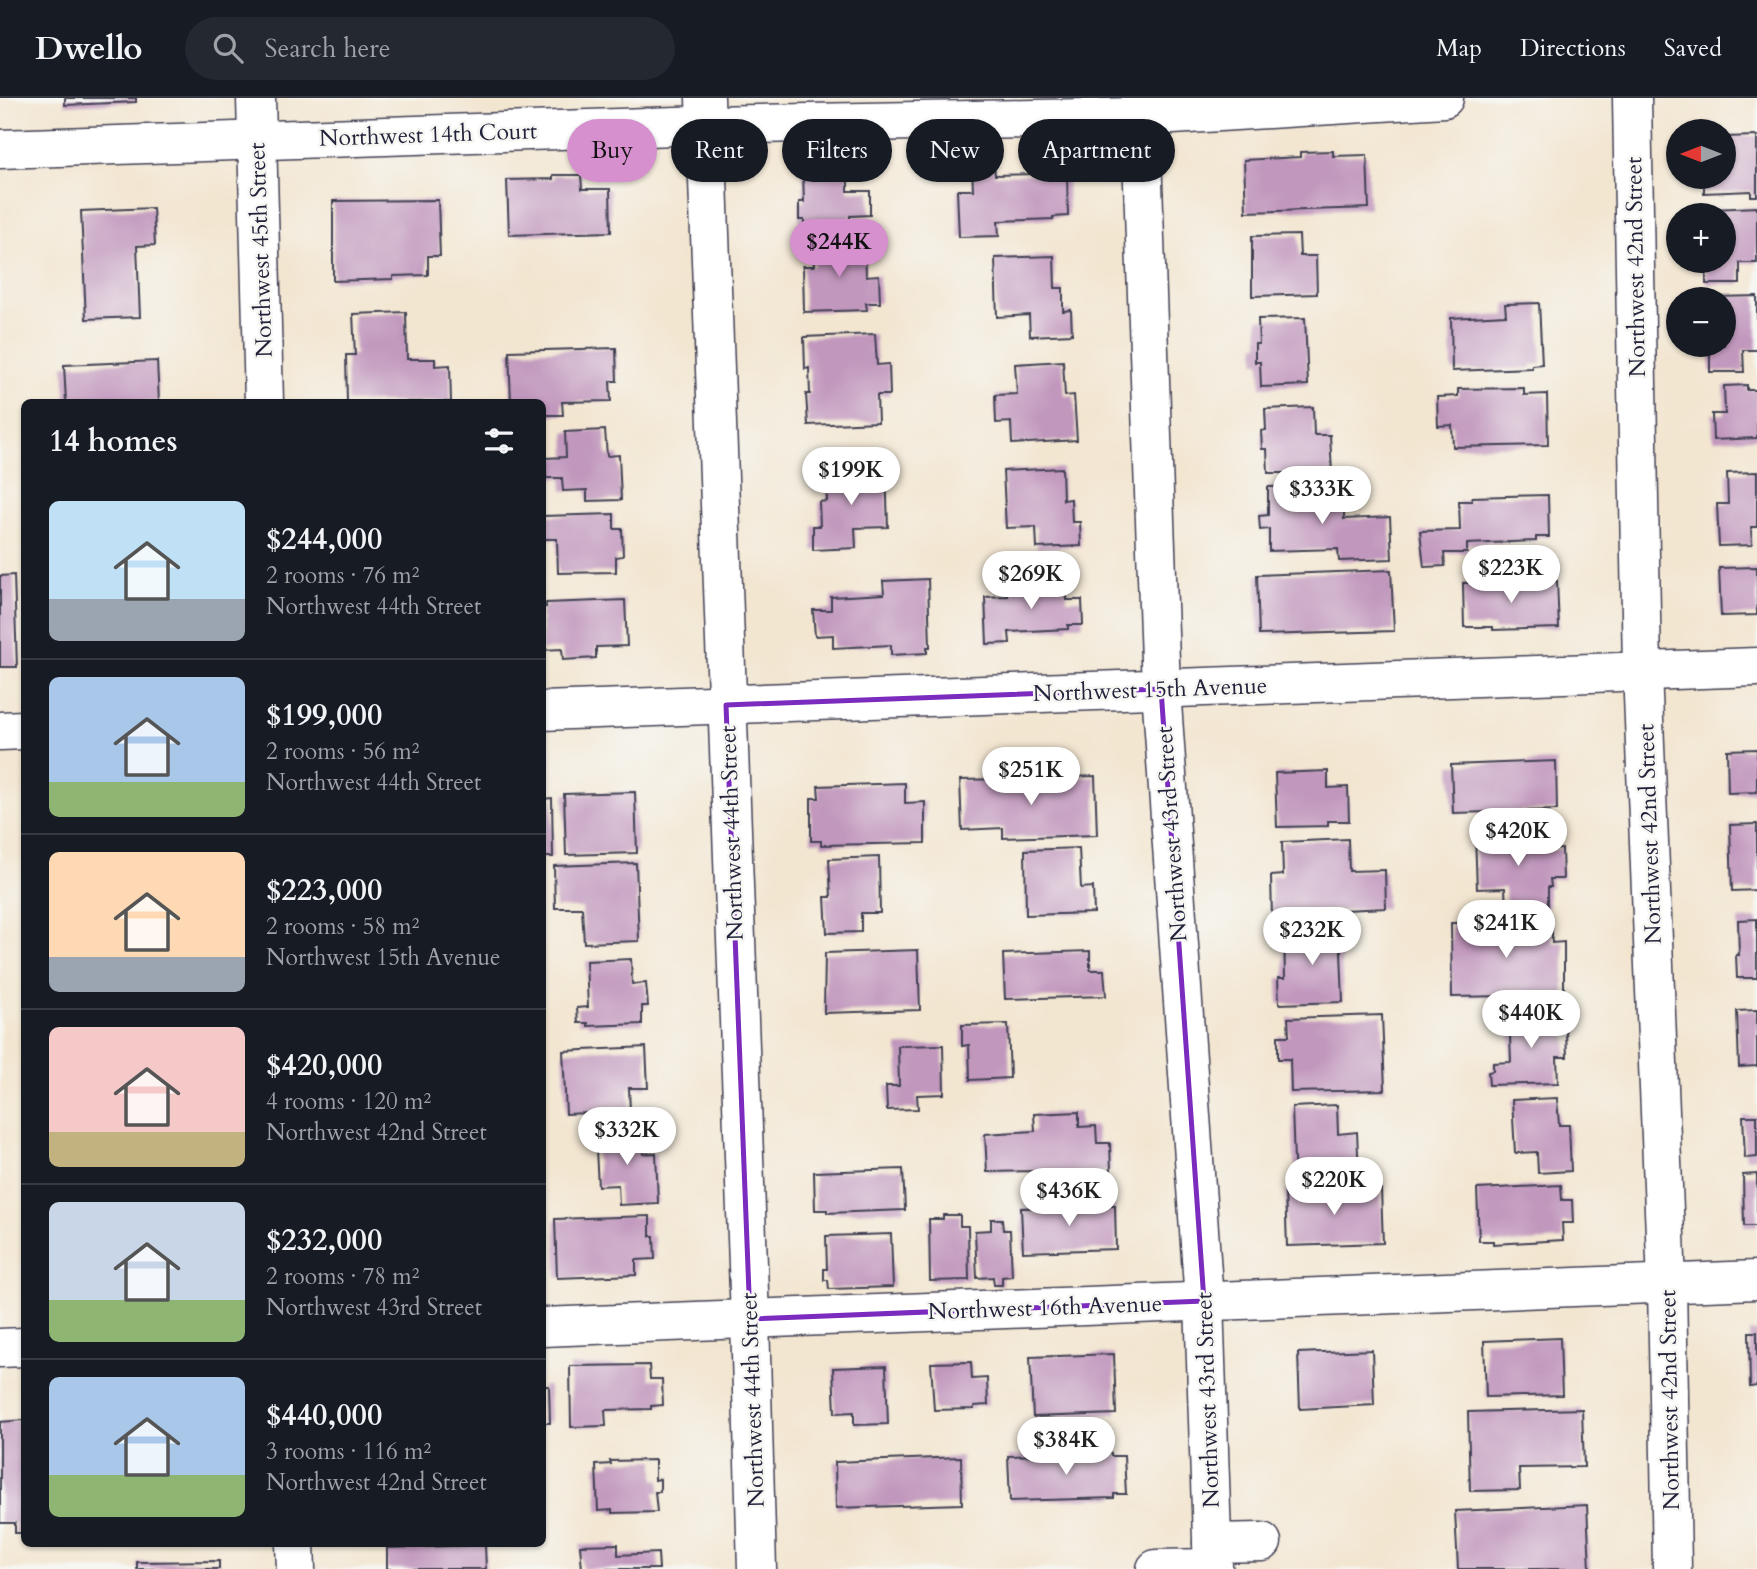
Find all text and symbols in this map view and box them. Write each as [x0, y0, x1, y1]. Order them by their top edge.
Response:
search box [185, 17, 675, 80]
text: Dwello [35, 26, 143, 71]
icon: search [209, 29, 247, 67]
text: Search here [265, 31, 391, 66]
text: Map [1436, 32, 1482, 65]
text: Directions [1520, 32, 1626, 65]
text: Saved [1664, 32, 1722, 65]
street label: Northwest 14th Court [318, 115, 538, 154]
chip: Buy [567, 119, 657, 182]
chip: Rent [671, 119, 768, 182]
chip: Filters [782, 119, 892, 182]
chip: New [906, 119, 1004, 182]
chip: Apartment [1018, 119, 1175, 182]
north arrow [1666, 119, 1736, 189]
map controls [1666, 119, 1736, 357]
street label: Northwest 45th Street [241, 142, 280, 358]
street label: Northwest 42nd Street [1618, 156, 1653, 378]
button: + [1666, 203, 1736, 273]
pin: $244K [790, 220, 888, 279]
text: $244K [806, 226, 872, 257]
button: − [1666, 287, 1736, 357]
text: 14 homes [49, 421, 178, 462]
icon: filters [480, 422, 518, 460]
pin: $199K [802, 448, 900, 507]
text: $199K [818, 454, 884, 485]
pin: $333K [1273, 466, 1371, 526]
text: $333K [1289, 473, 1355, 504]
text: $244,000 [266, 519, 382, 560]
icon: home [105, 529, 189, 613]
pin: $223K [1462, 546, 1560, 605]
pin: $269K [982, 552, 1080, 611]
text: $223K [1478, 552, 1544, 583]
text: $269K [998, 558, 1064, 589]
text: 2 rooms · 76 m² [266, 560, 419, 591]
text: Northwest 44th Street [266, 591, 481, 622]
street label: Northwest 15th Avenue [1032, 670, 1268, 709]
text: $199,000 [266, 695, 382, 736]
icon: home [105, 705, 189, 789]
street label: Northwest 42nd Street [1630, 723, 1669, 945]
street label: Northwest 44th Street [712, 725, 751, 941]
street label: Northwest 43rd Street [1149, 725, 1194, 943]
text: 2 rooms · 56 m² [266, 736, 419, 767]
pin: $251K [982, 748, 1080, 807]
text: $251K [998, 754, 1064, 785]
text: Northwest 44th Street [266, 767, 481, 798]
pin: $420K [1469, 808, 1567, 868]
text: $420K [1485, 815, 1551, 846]
text: $223,000 [266, 870, 382, 911]
icon: home [105, 880, 189, 964]
pin: $241K [1457, 900, 1555, 960]
text: $241K [1473, 907, 1539, 938]
pin: $232K [1263, 908, 1361, 967]
text: 2 rooms · 58 m² [266, 911, 419, 942]
text: $232K [1279, 914, 1345, 945]
text: Northwest 15th Avenue [266, 942, 501, 973]
pin: $440K [1482, 990, 1580, 1050]
text: $440K [1498, 997, 1564, 1028]
text: $420,000 [266, 1045, 382, 1086]
icon: home [105, 1055, 189, 1139]
text: 4 rooms · 120 m² [266, 1086, 431, 1117]
pin: $332K [578, 1108, 676, 1167]
text: $332K [594, 1114, 660, 1145]
text: Northwest 42nd Street [266, 1117, 487, 1148]
pin: $220K [1285, 1158, 1383, 1217]
text: $220K [1301, 1164, 1367, 1195]
pin: $436K [1020, 1168, 1118, 1228]
text: $436K [1036, 1175, 1102, 1206]
text: $232,000 [266, 1220, 382, 1261]
icon: home [105, 1230, 189, 1314]
text: 2 rooms · 78 m² [266, 1261, 419, 1292]
street label: Northwest 16th Avenue [927, 1288, 1163, 1327]
street label: Northwest 42nd Street [1652, 1289, 1687, 1511]
street label: Northwest 43rd Street [1188, 1291, 1227, 1508]
text: Northwest 43rd Street [266, 1292, 482, 1323]
street label: Northwest 44th Street [733, 1292, 772, 1508]
text: $440,000 [266, 1395, 382, 1436]
icon: home [105, 1405, 189, 1489]
pin: $384K [1017, 1418, 1115, 1477]
text: $384K [1033, 1424, 1099, 1455]
text: 3 rooms · 116 m² [266, 1436, 431, 1467]
text: Northwest 42nd Street [266, 1467, 487, 1498]

